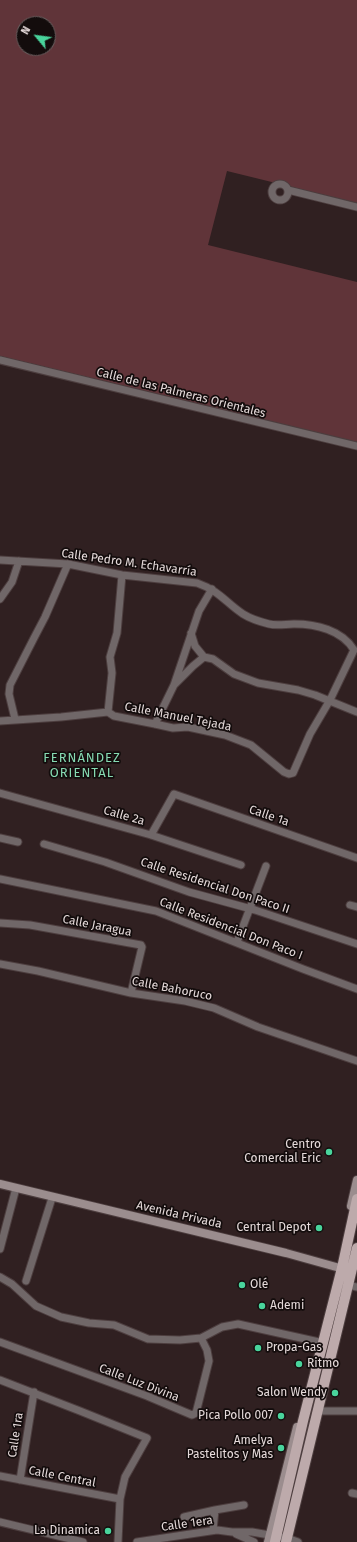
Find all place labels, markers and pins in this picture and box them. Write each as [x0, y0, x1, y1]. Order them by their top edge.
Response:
place label: Centro Comercial Eric [244, 1138, 321, 1166]
marker: Centro Comercial Eric [324, 1147, 334, 1157]
place label: Central Depot [237, 1221, 311, 1235]
marker: Central Depot [314, 1223, 324, 1233]
place label: Olé [250, 1278, 268, 1292]
marker: Olé [237, 1280, 247, 1290]
place label: Ademi [270, 1299, 304, 1313]
marker: Ademi [257, 1301, 267, 1311]
place label: Propa-Gas [266, 1341, 322, 1355]
marker: Propa-Gas [253, 1343, 263, 1353]
place label: Ritmo [307, 1357, 339, 1371]
marker: Ritmo [294, 1359, 304, 1369]
place label: Salon Wendy [257, 1386, 327, 1400]
marker: Salon Wendy [330, 1388, 340, 1398]
place label: Pica Pollo 007 [198, 1409, 273, 1423]
marker: Pica Pollo 007 [276, 1411, 286, 1421]
place label: Amelya Pastelitos y Mas [187, 1434, 273, 1462]
marker: Amelya Pastelitos y Mas [276, 1443, 286, 1453]
place label: La Dinamica [34, 1524, 100, 1538]
marker: La Dinamica [103, 1526, 113, 1536]

